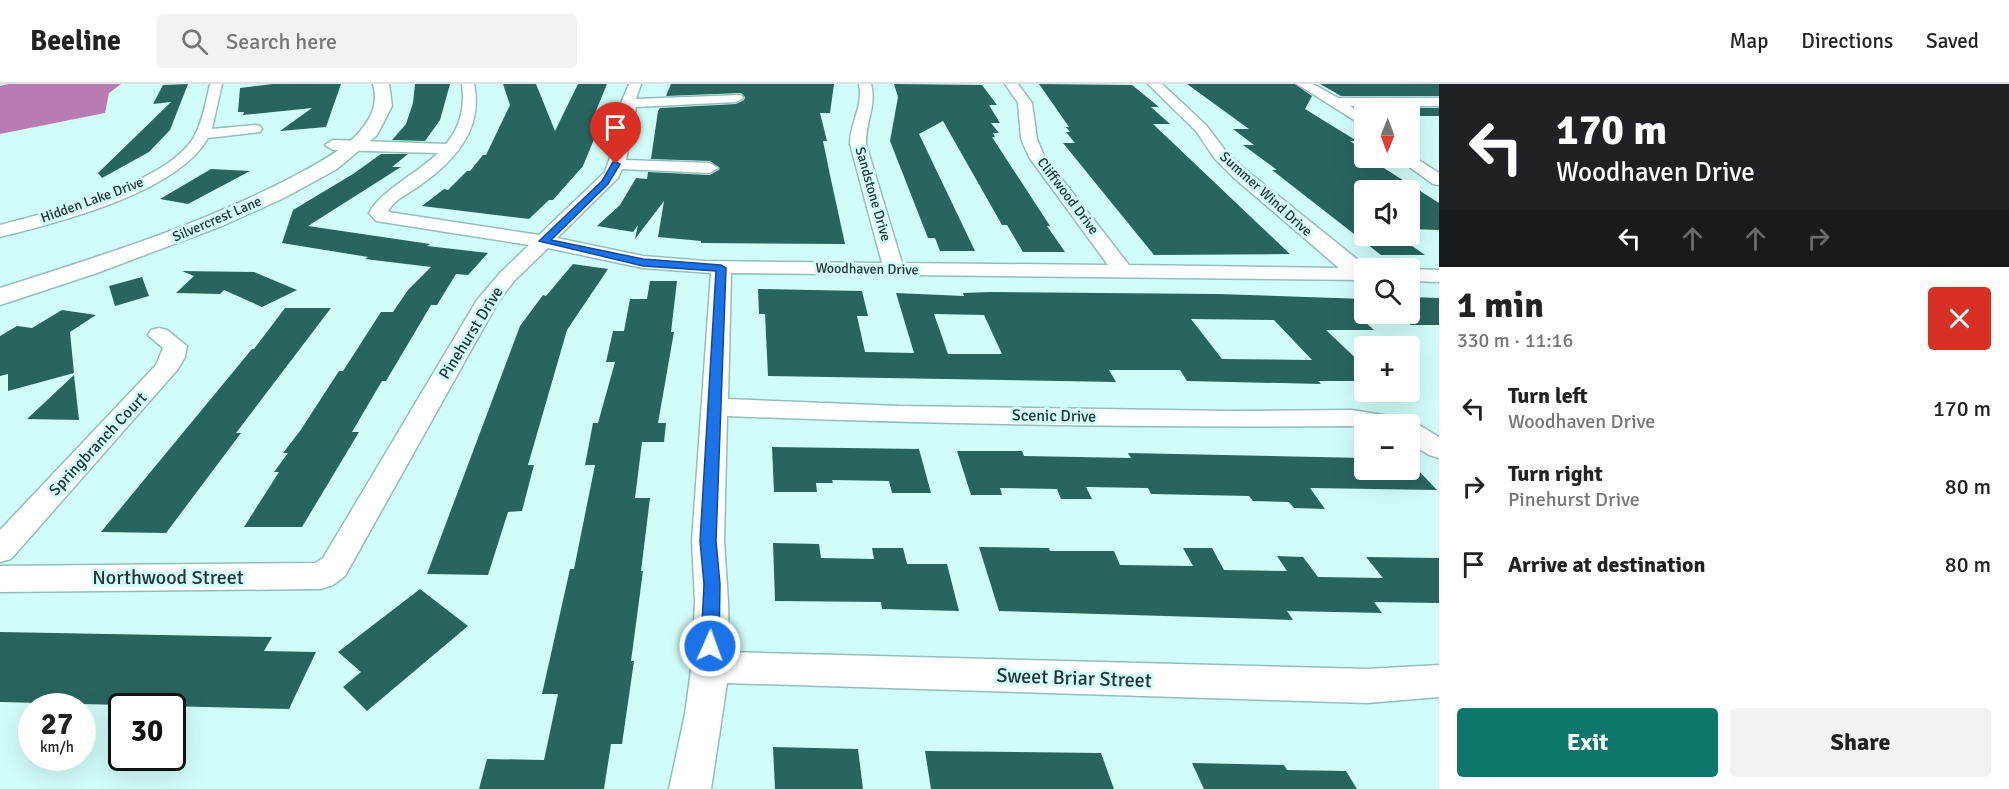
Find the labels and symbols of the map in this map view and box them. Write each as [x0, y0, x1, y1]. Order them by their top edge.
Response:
pin [590, 102, 641, 164]
north arrow [1354, 102, 1420, 168]
street label: Sandstone Drive [851, 145, 895, 243]
street label: Summer Wind Drive [1216, 148, 1316, 240]
street label: Cliffwood Drive [1034, 154, 1102, 238]
street label: Hidden Lake Drive [38, 174, 146, 226]
street label: Silvercrest Lane [170, 193, 264, 245]
street label: Woodhaven Drive [815, 260, 919, 278]
street label: Pinehurst Drive [435, 283, 507, 383]
street label: Springbranch Court [45, 388, 151, 500]
street label: Scenic Drive [1012, 405, 1096, 427]
street label: Northwood Street [92, 565, 244, 590]
position arrow [678, 614, 742, 678]
street label: Sweet Briar Street [996, 663, 1152, 693]
speed limit sign: 30 [108, 693, 186, 771]

